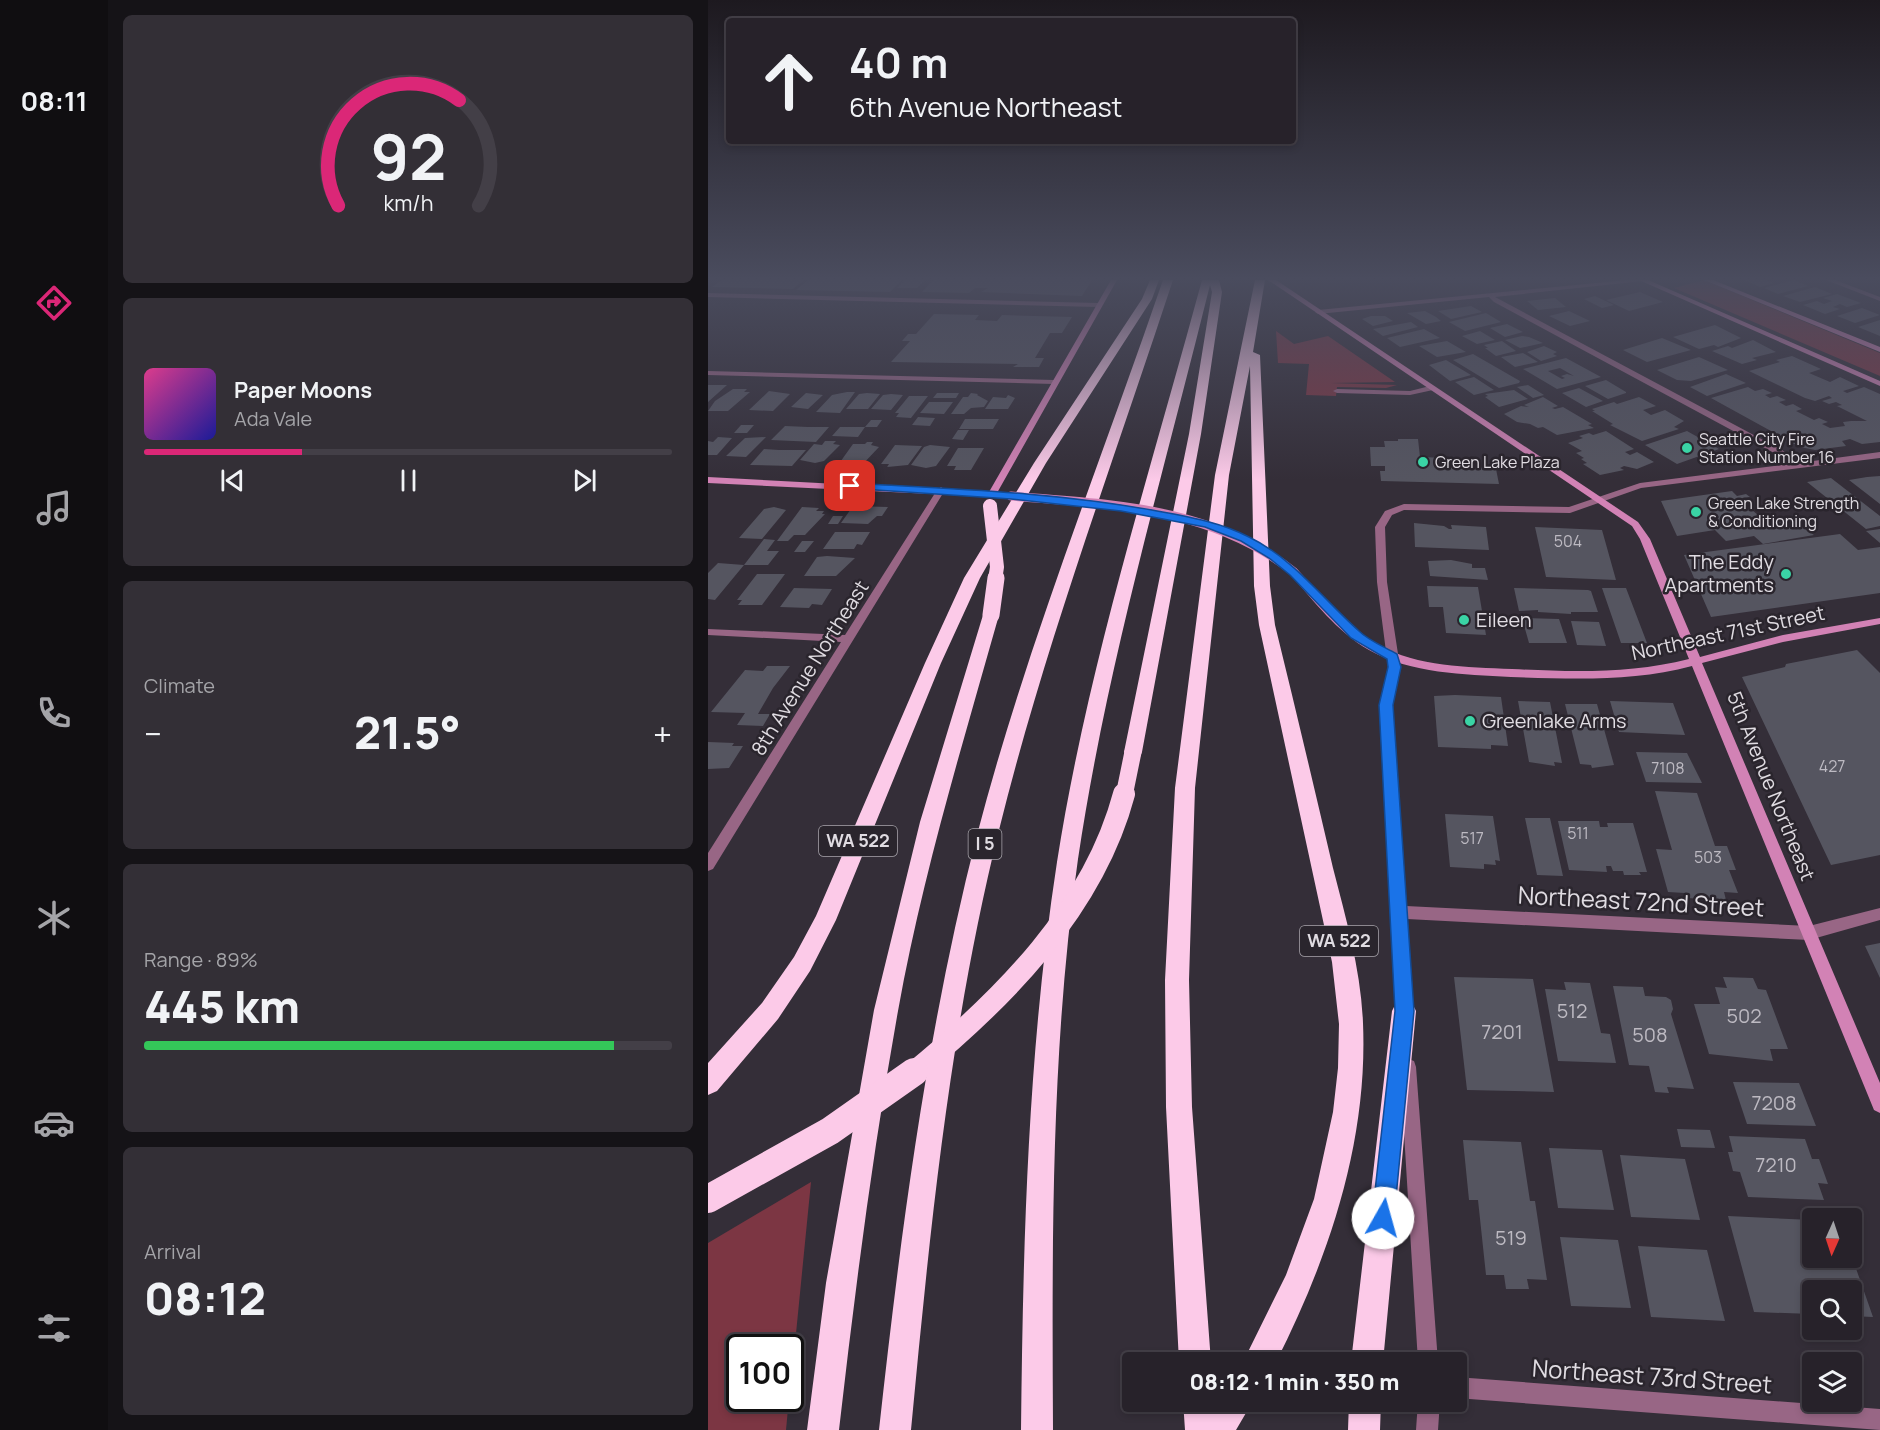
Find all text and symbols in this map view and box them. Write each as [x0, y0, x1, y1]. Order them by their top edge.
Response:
text: 40 m [849, 33, 948, 91]
icon: ahead [750, 42, 828, 120]
text: 08:11 [20, 82, 88, 119]
text: 6th Avenue Northeast [849, 88, 1122, 125]
text: 92 [370, 113, 446, 199]
text: km/h [383, 188, 433, 217]
icon: directions [33, 282, 75, 324]
text: Paper Moons [234, 375, 372, 405]
text: Ada Vale [234, 405, 312, 432]
place label: Seattle City Fire Station Number 16 [1699, 428, 1834, 468]
marker: Seattle City Fire Station Number 16 [1680, 441, 1694, 455]
place label: Green Lake Plaza [1435, 451, 1560, 473]
marker: Green Lake Plaza [1416, 455, 1430, 469]
pin [824, 460, 875, 511]
icon: previous [216, 464, 249, 497]
icon: pause [392, 464, 425, 497]
icon: next [568, 464, 601, 497]
icon: arrive [833, 469, 866, 502]
icon: music [33, 487, 75, 529]
place label: Green Lake Strength & Conditioning [1708, 492, 1859, 532]
marker: Green Lake Strength & Conditioning [1689, 505, 1703, 519]
house number: 504 [1554, 530, 1582, 552]
place label: The Eddy Apartments [1664, 548, 1774, 598]
marker: The Eddy Apartments [1779, 567, 1793, 581]
street label: 8th Avenue Northeast [745, 575, 874, 760]
street label: Northeast 71st Street [1629, 599, 1827, 666]
place label: Eileen [1476, 606, 1532, 633]
marker: Eileen [1457, 613, 1471, 627]
text: Climate [144, 672, 215, 699]
street label: 5th Avenue Northeast [1721, 687, 1822, 884]
icon: phone [33, 692, 75, 734]
text: 21.5° [354, 701, 461, 763]
place label: Greenlake Arms [1482, 707, 1627, 734]
text: − [144, 711, 162, 756]
text: + [653, 711, 672, 756]
marker: Greenlake Arms [1463, 714, 1477, 728]
house number: 427 [1819, 755, 1845, 777]
house number: 7108 [1651, 757, 1685, 779]
house number: 511 [1567, 822, 1589, 844]
road number: WA 522 [819, 826, 897, 856]
house number: 517 [1460, 827, 1484, 849]
road number: I 5 [968, 829, 1002, 859]
house number: 503 [1694, 846, 1722, 868]
street label: Northeast 72nd Street [1517, 878, 1765, 923]
icon: climate [33, 897, 75, 939]
road number: WA 522 [1300, 926, 1378, 956]
text: Range · 89% [144, 946, 258, 973]
text: 445 km [144, 975, 300, 1037]
house number: 512 [1557, 997, 1587, 1024]
house number: 502 [1726, 1002, 1762, 1029]
house number: 7201 [1481, 1018, 1523, 1045]
house number: 508 [1632, 1021, 1668, 1048]
house number: 7208 [1751, 1089, 1797, 1116]
icon: car [33, 1102, 75, 1144]
house number: 7210 [1755, 1151, 1797, 1178]
position arrow [1351, 1186, 1415, 1250]
north arrow [1802, 1208, 1862, 1268]
map controls [1802, 1208, 1862, 1412]
house number: 519 [1495, 1224, 1527, 1251]
text: Arrival [144, 1238, 201, 1265]
text: 08:12 [144, 1267, 266, 1329]
button: search [1802, 1280, 1862, 1340]
icon: filters [33, 1307, 75, 1349]
speed limit sign: 100 [726, 1334, 804, 1412]
street label: Northeast 73rd Street [1531, 1351, 1773, 1400]
button: layers [1802, 1352, 1862, 1412]
text: 08:12 · 1 min · 350 m [1190, 1367, 1399, 1397]

